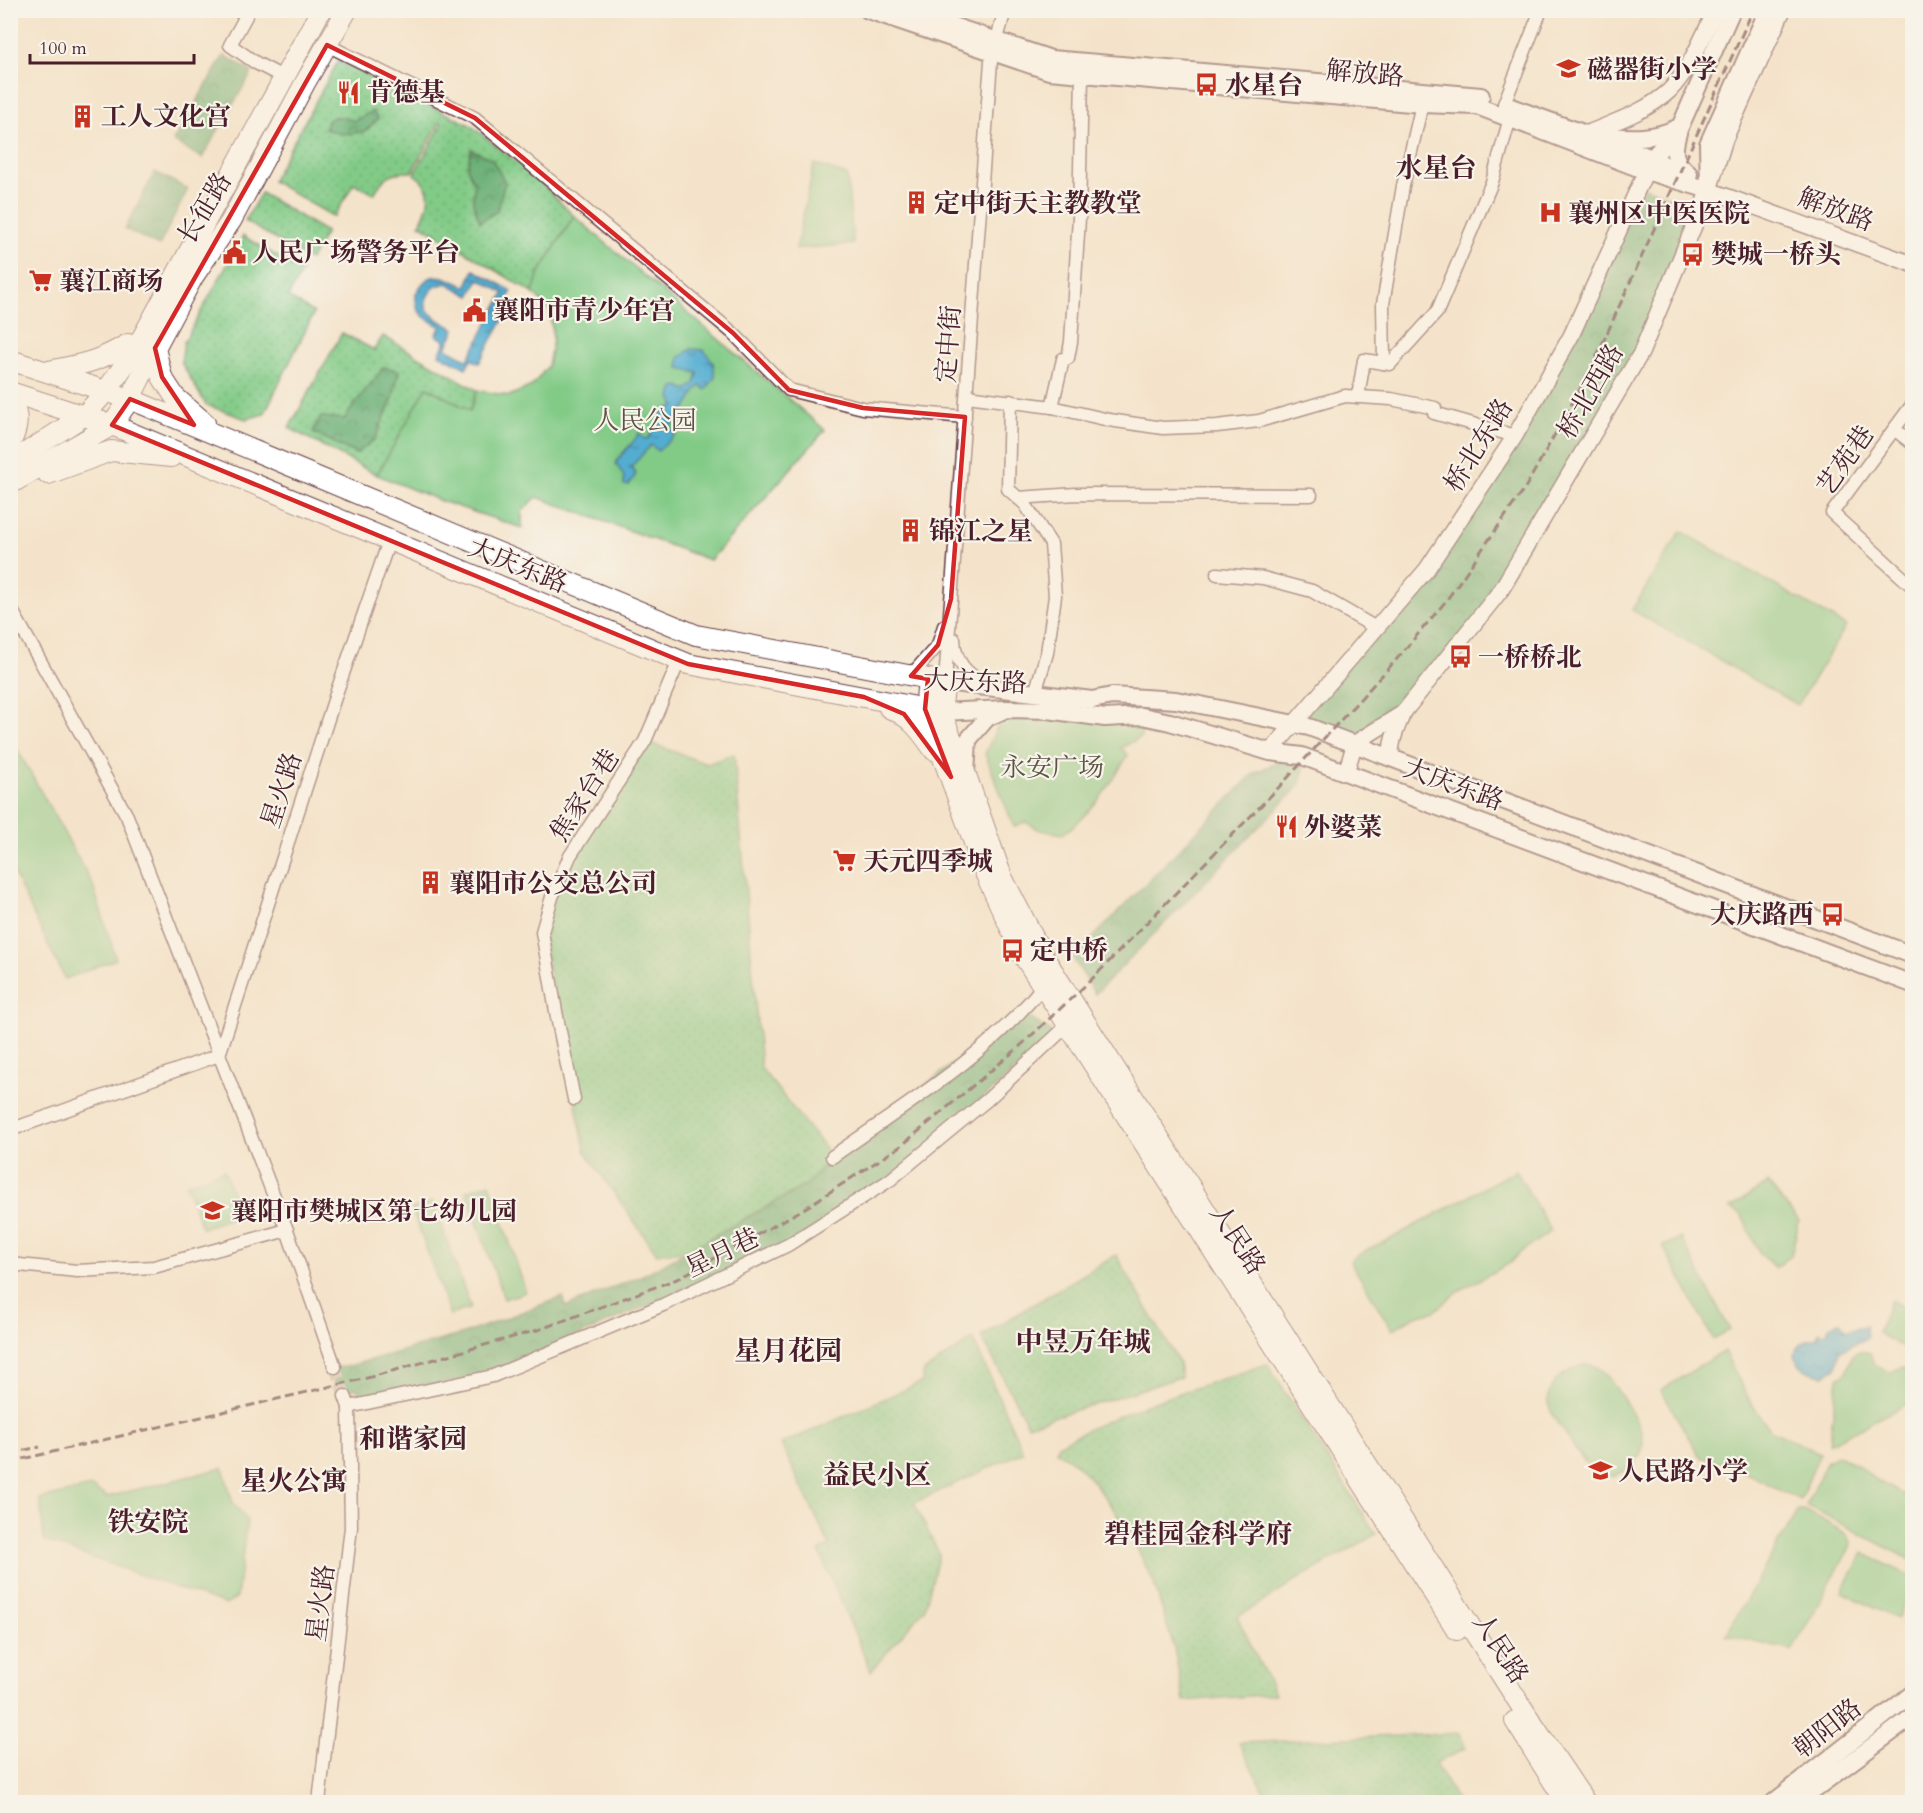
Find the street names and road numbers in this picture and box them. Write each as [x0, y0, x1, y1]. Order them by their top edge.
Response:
street label: 解放路 [1325, 53, 1405, 94]
street label: 长征路 [169, 166, 240, 251]
street label: 解放路 [1793, 180, 1878, 239]
street label: 定中街 [928, 304, 969, 384]
street label: 桥北西路 [1549, 337, 1632, 445]
street label: 桥北东路 [1436, 392, 1521, 499]
street label: 艺苑巷 [1809, 418, 1882, 502]
street label: 大庆东路 [463, 530, 573, 601]
street label: 大庆东路 [922, 662, 1028, 701]
street label: 焦家台巷 [541, 742, 627, 848]
street label: 星火路 [253, 748, 310, 833]
street label: 大庆东路 [1399, 750, 1509, 819]
street label: 人民路 [1202, 1197, 1274, 1282]
street label: 星月巷 [679, 1220, 765, 1285]
street label: 星火路 [298, 1562, 343, 1644]
street label: 人民路 [1465, 1606, 1537, 1691]
street label: 朝阳路 [1786, 1691, 1869, 1766]

